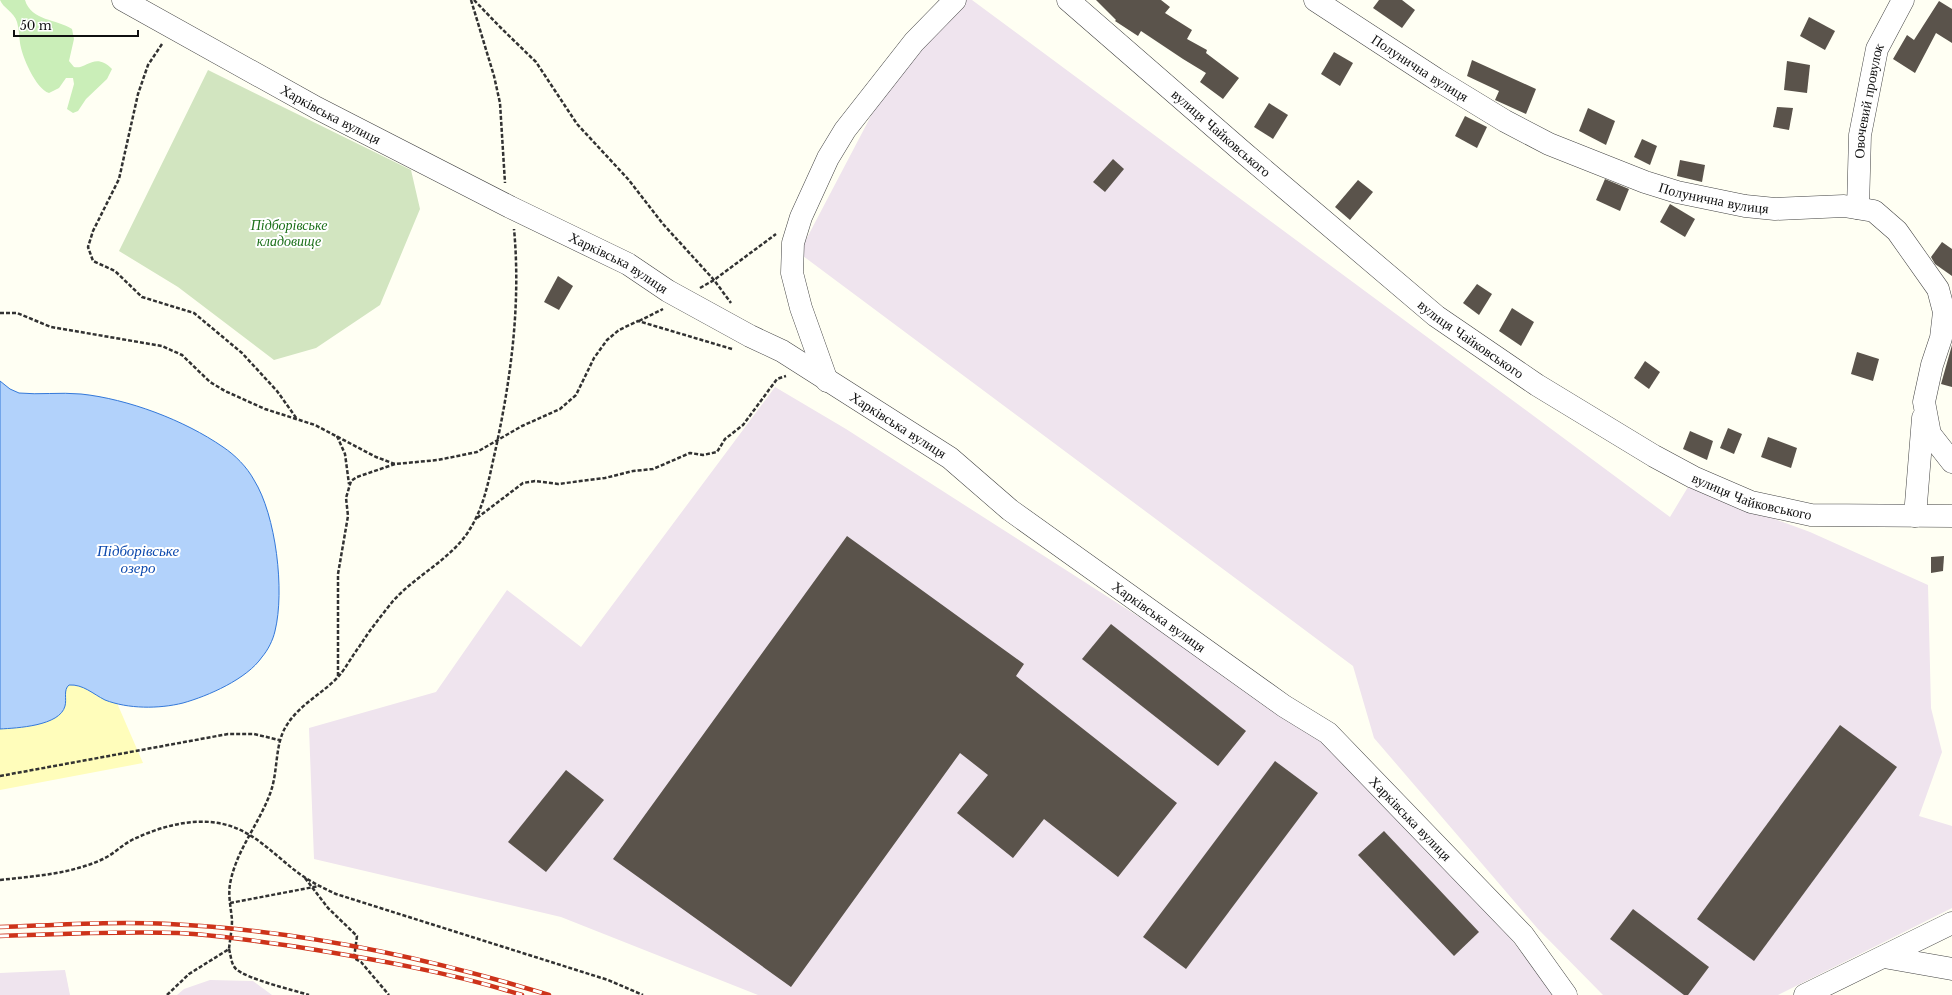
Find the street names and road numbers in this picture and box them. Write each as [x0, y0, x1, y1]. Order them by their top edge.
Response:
street label: Полунична вулиця [1368, 30, 1472, 106]
street label: Овочевий провулок [1850, 39, 1888, 159]
street label: Харківська вулиця [277, 80, 384, 148]
street label: вулиця Чайковського [1168, 85, 1275, 181]
street label: Полунична вулиця [1657, 178, 1770, 217]
street label: Харківська вулиця [566, 228, 672, 298]
street label: вулиця Чайковського [1414, 296, 1528, 383]
street label: Харківська вулиця [847, 388, 950, 463]
street label: вулиця Чайковського [1689, 469, 1814, 524]
street label: Харківська вулиця [1109, 577, 1210, 657]
street label: Харківська вулиця [1365, 772, 1456, 865]

